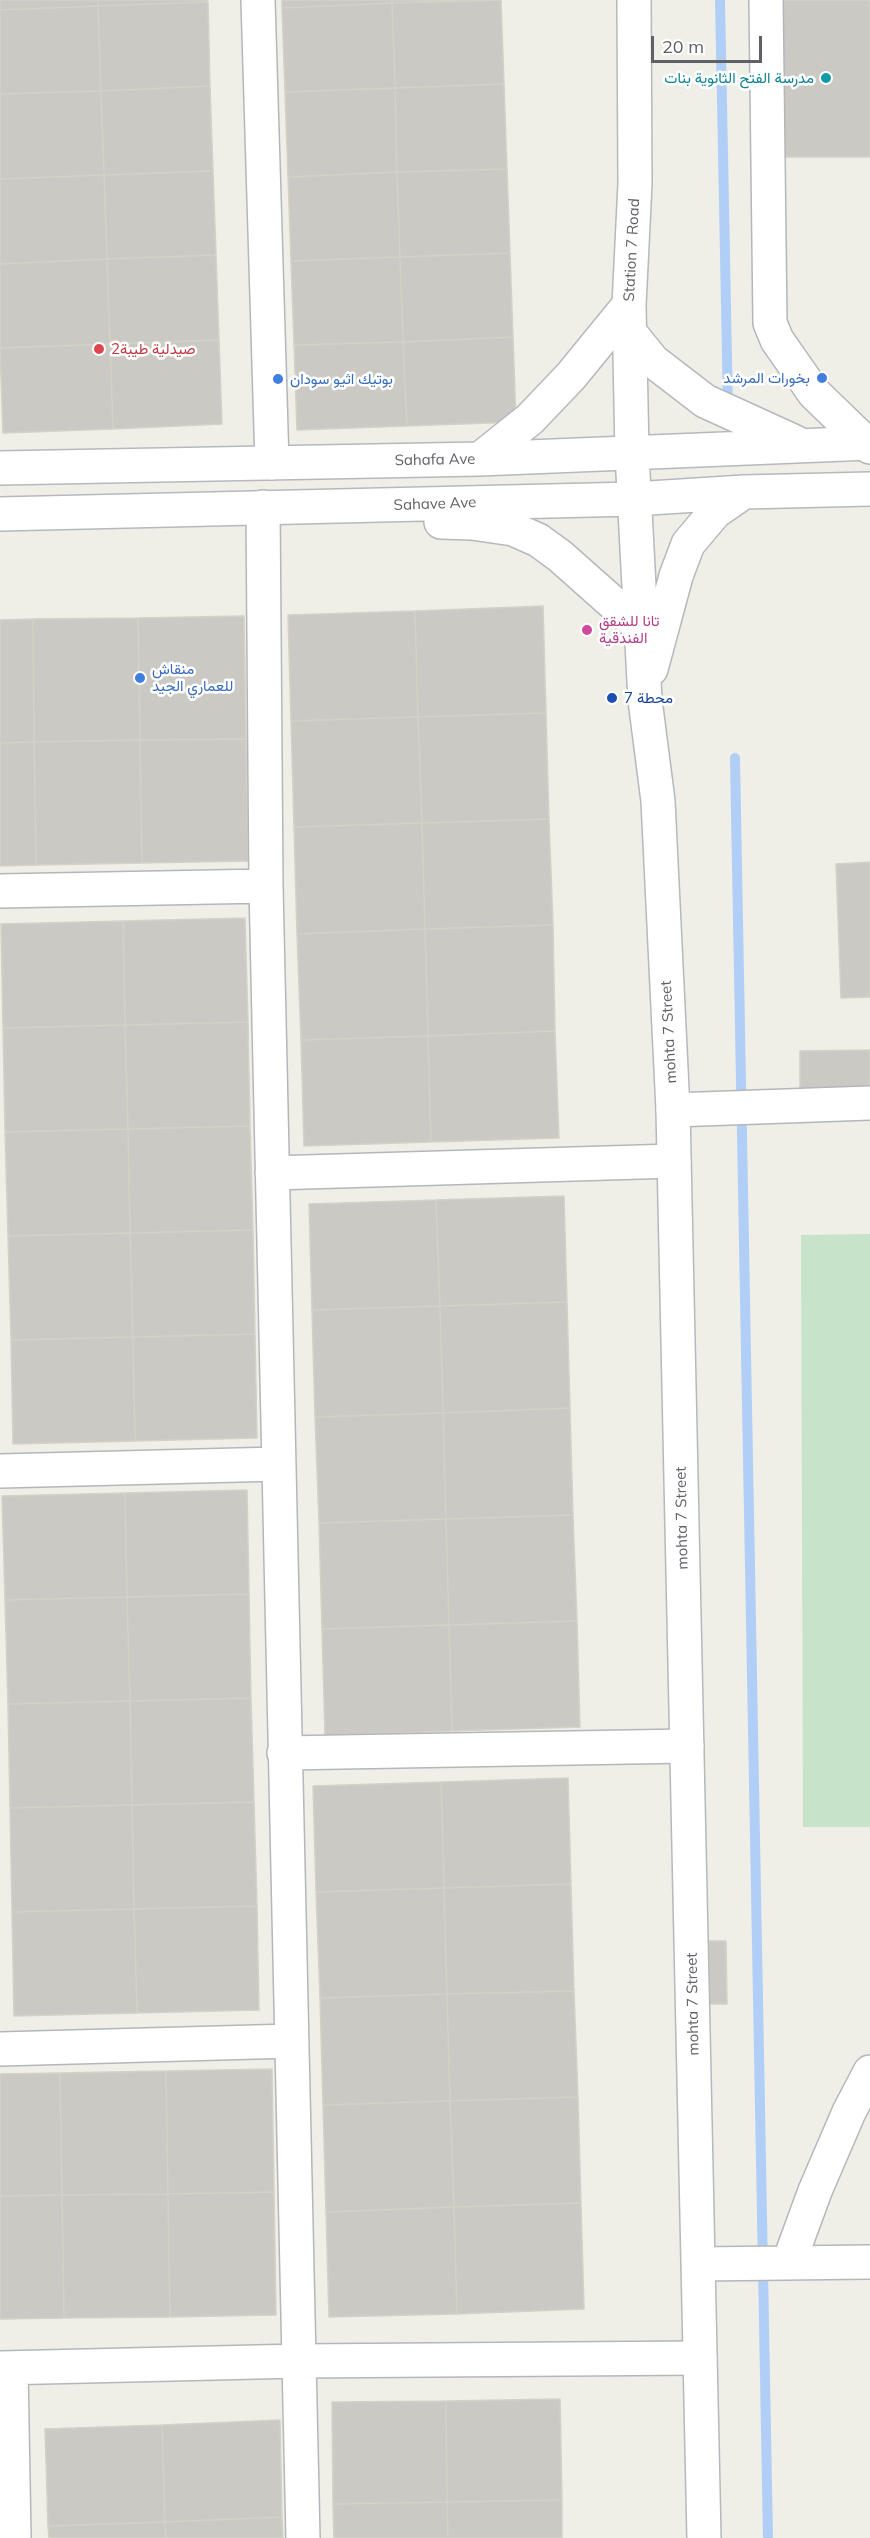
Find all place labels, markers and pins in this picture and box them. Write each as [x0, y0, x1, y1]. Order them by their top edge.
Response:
place label: مدرسة الفتح الثانوية بنات [664, 69, 814, 87]
marker: مدرسة الفتح الثانوية بنات [819, 71, 833, 85]
place label: صيدلية طيبة2 [111, 340, 196, 358]
marker: صيدلية طيبة2 [92, 342, 106, 356]
place label: بخورات المرشد [723, 369, 810, 387]
place label: بوتيك اثيو سودان [290, 370, 393, 388]
marker: بخورات المرشد [815, 371, 829, 385]
marker: بوتيك اثيو سودان [271, 372, 285, 386]
place label: تانا للشقق الفندقية [599, 612, 660, 647]
marker: تانا للشقق الفندقية [580, 623, 594, 637]
place label: منقاش للعماري الجيد [152, 660, 233, 695]
marker: منقاش للعماري الجيد [133, 671, 147, 685]
place label: محطة 7 [624, 689, 673, 707]
marker: محطة 7 [605, 691, 619, 705]

